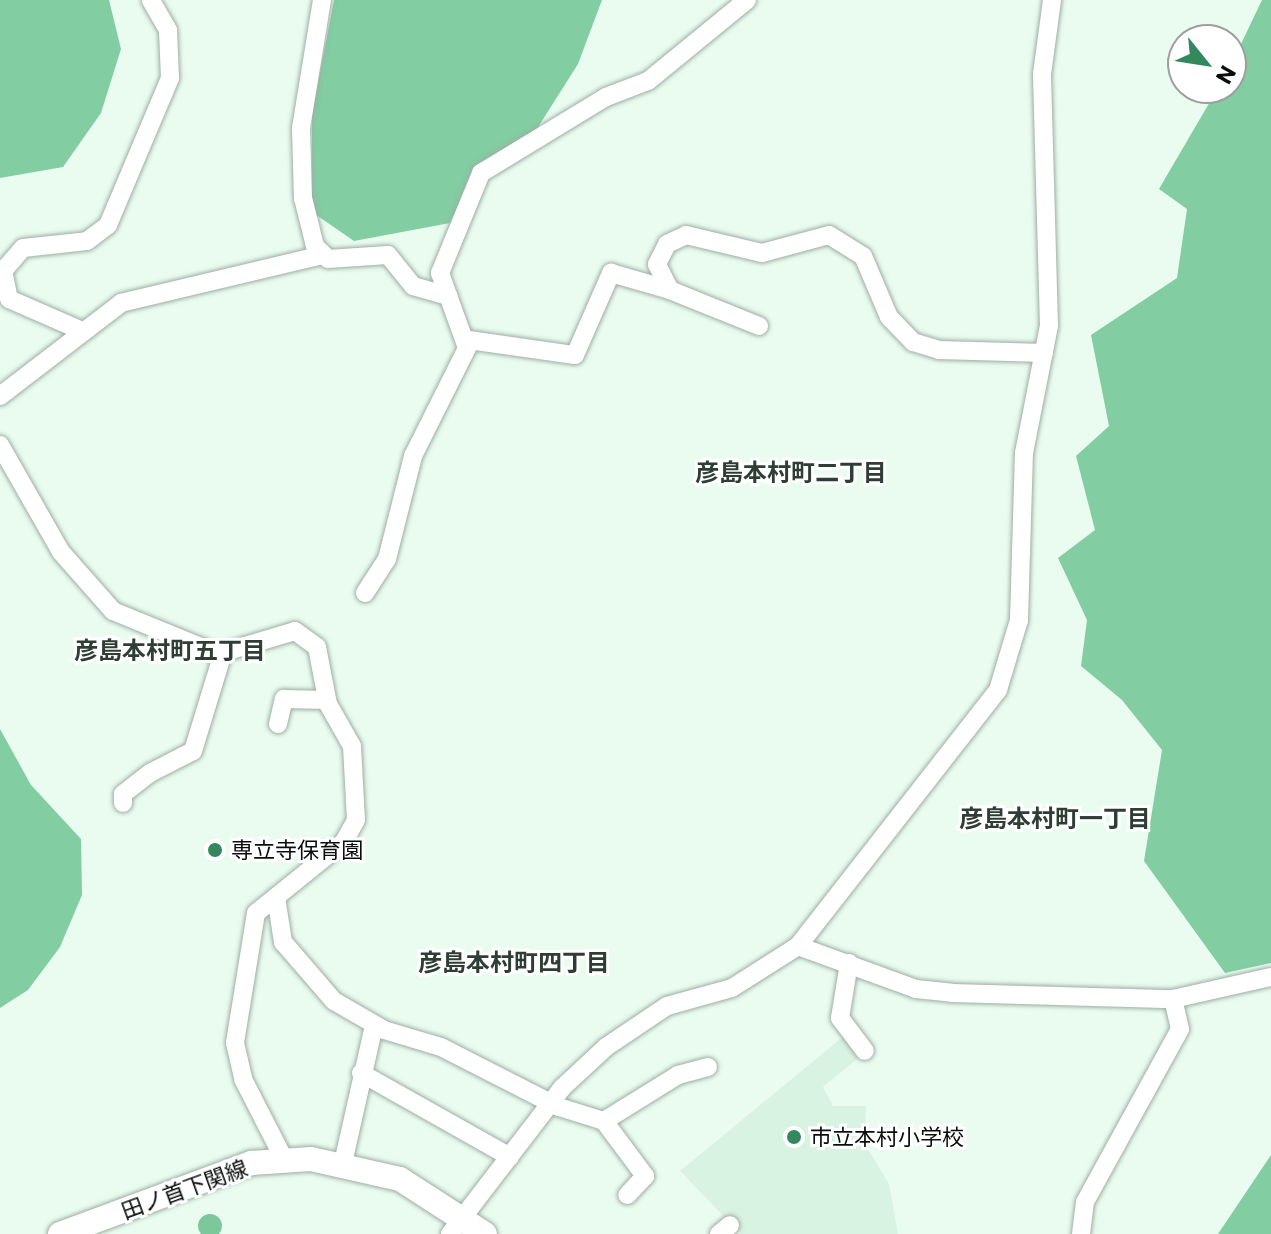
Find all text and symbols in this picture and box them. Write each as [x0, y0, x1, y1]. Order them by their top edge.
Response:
north arrow [1167, 24, 1247, 104]
text: N [1211, 61, 1242, 89]
district label: 彦島本村町二丁目 [695, 458, 887, 486]
district label: 彦島本村町五丁目 [74, 636, 266, 664]
district label: 彦島本村町一丁目 [959, 804, 1151, 832]
place label: 専立寺保育園 [231, 837, 363, 863]
marker: 専立寺保育園 [206, 841, 224, 859]
district label: 彦島本村町四丁目 [418, 948, 610, 976]
place label: 市立本村小学校 [810, 1124, 964, 1150]
marker: 市立本村小学校 [785, 1128, 803, 1146]
street label: 田ノ首下関線 [117, 1154, 251, 1224]

